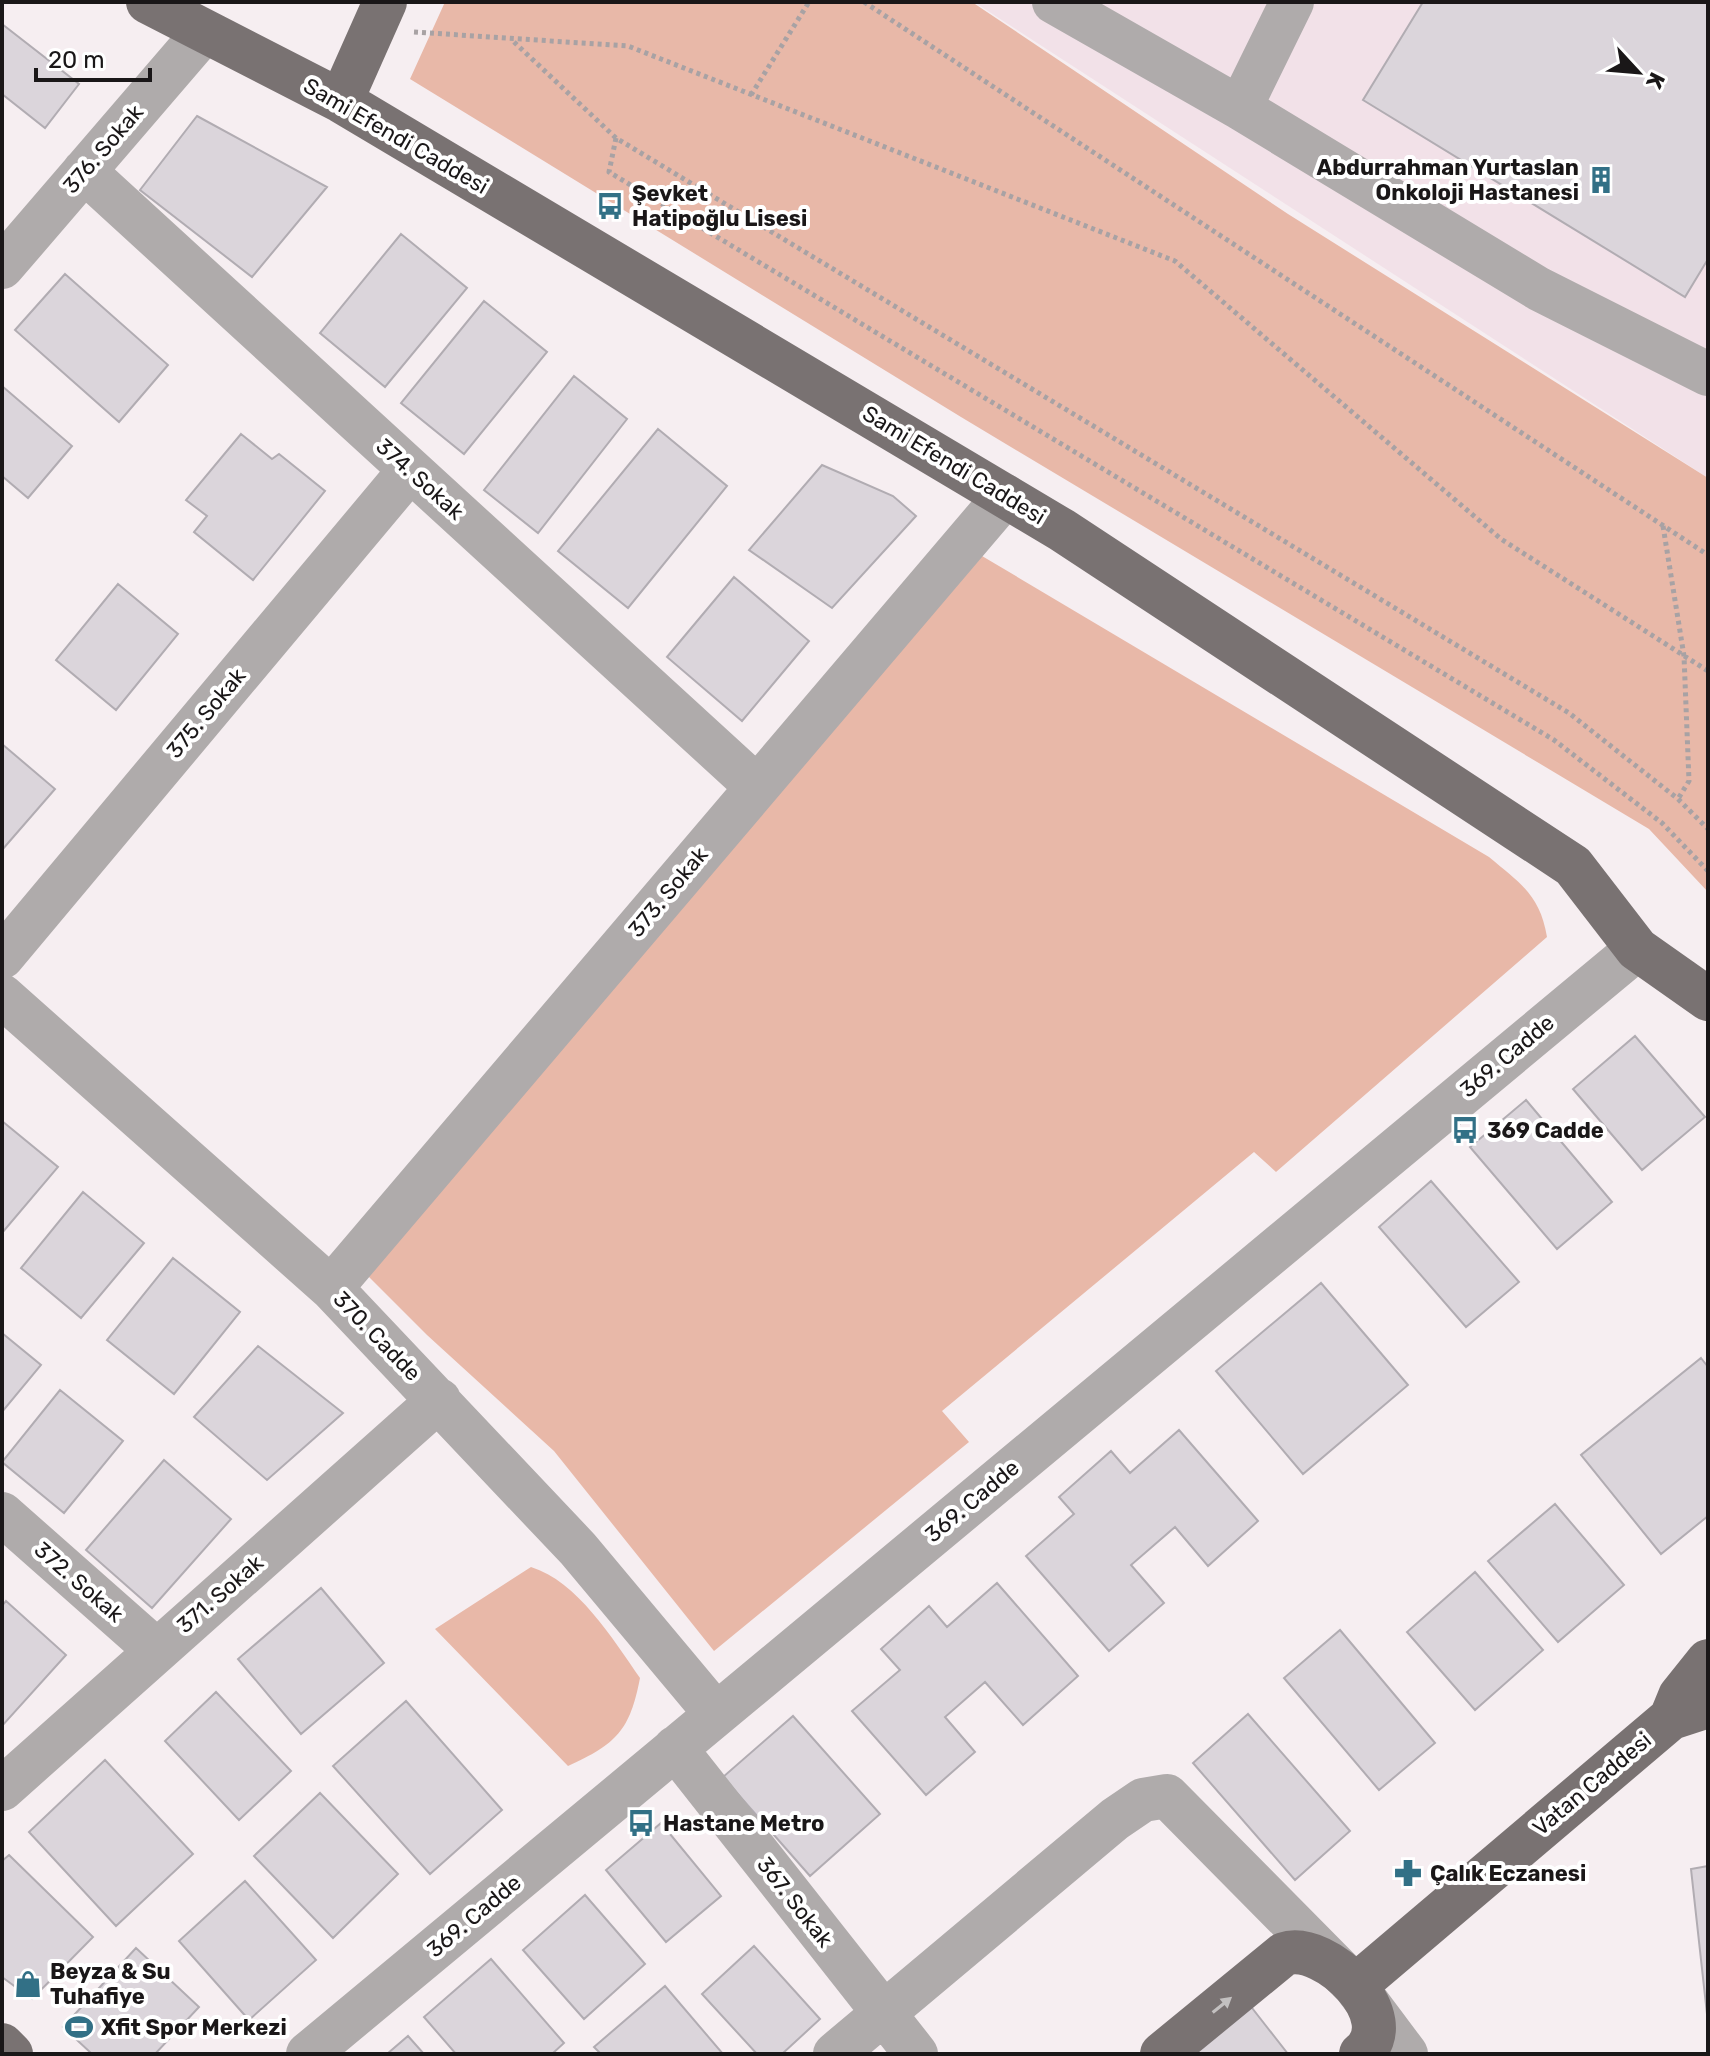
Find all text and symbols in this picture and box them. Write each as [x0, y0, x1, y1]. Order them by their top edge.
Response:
scale bar [36, 32, 150, 82]
north arrow [1598, 32, 1678, 112]
text: 20 m [48, 46, 105, 74]
text: K [1640, 68, 1671, 93]
street label: Sami Efendi Caddesi [299, 72, 493, 200]
street label: 376. Sokak [57, 99, 149, 199]
place label: Abdurrahman Yurtaslan Onkoloji Hastanesi [1316, 154, 1579, 206]
building icon: Abdurrahman Yurtaslan Onkoloji Hastanesi [1586, 165, 1616, 195]
place label: Şevket Hatipoğlu Lisesi [632, 180, 807, 232]
bus stop icon: Şevket Hatipoğlu Lisesi [595, 191, 625, 221]
street label: Sami Efendi Caddesi [858, 400, 1050, 530]
street label: 374. Sokak [370, 433, 470, 526]
street label: 375. Sokak [161, 662, 252, 764]
street label: 373. Sokak [622, 841, 714, 943]
street label: 369. Cadde [1455, 1009, 1559, 1103]
bus stop icon: 369 Cadde [1450, 1115, 1480, 1145]
place label: 369 Cadde [1487, 1117, 1604, 1144]
street label: 370. Cadde [328, 1285, 426, 1387]
street label: 369. Cadde [920, 1454, 1024, 1548]
street label: 372. Sokak [29, 1536, 130, 1628]
street label: 371. Sokak [171, 1549, 269, 1639]
street label: Vatan Caddesi [1527, 1727, 1657, 1841]
bus stop icon: Hastane Metro [626, 1808, 656, 1838]
place label: Hastane Metro [663, 1810, 825, 1837]
street label: 367. Sokak [751, 1851, 839, 1953]
pharmacy icon: Çalık Eczanesi [1393, 1858, 1423, 1888]
place label: Çalık Eczanesi [1430, 1860, 1586, 1887]
street label: 369. Cadde [422, 1869, 526, 1963]
place label: Beyza & Su Tuhafiye [50, 1958, 171, 2010]
shop icon: Beyza & Su Tuhafiye [13, 1969, 43, 1999]
one-way arrow [1212, 1997, 1232, 2013]
sports icon: Xfit Spor Merkezi [64, 2012, 94, 2042]
place label: Xfit Spor Merkezi [101, 2014, 287, 2041]

